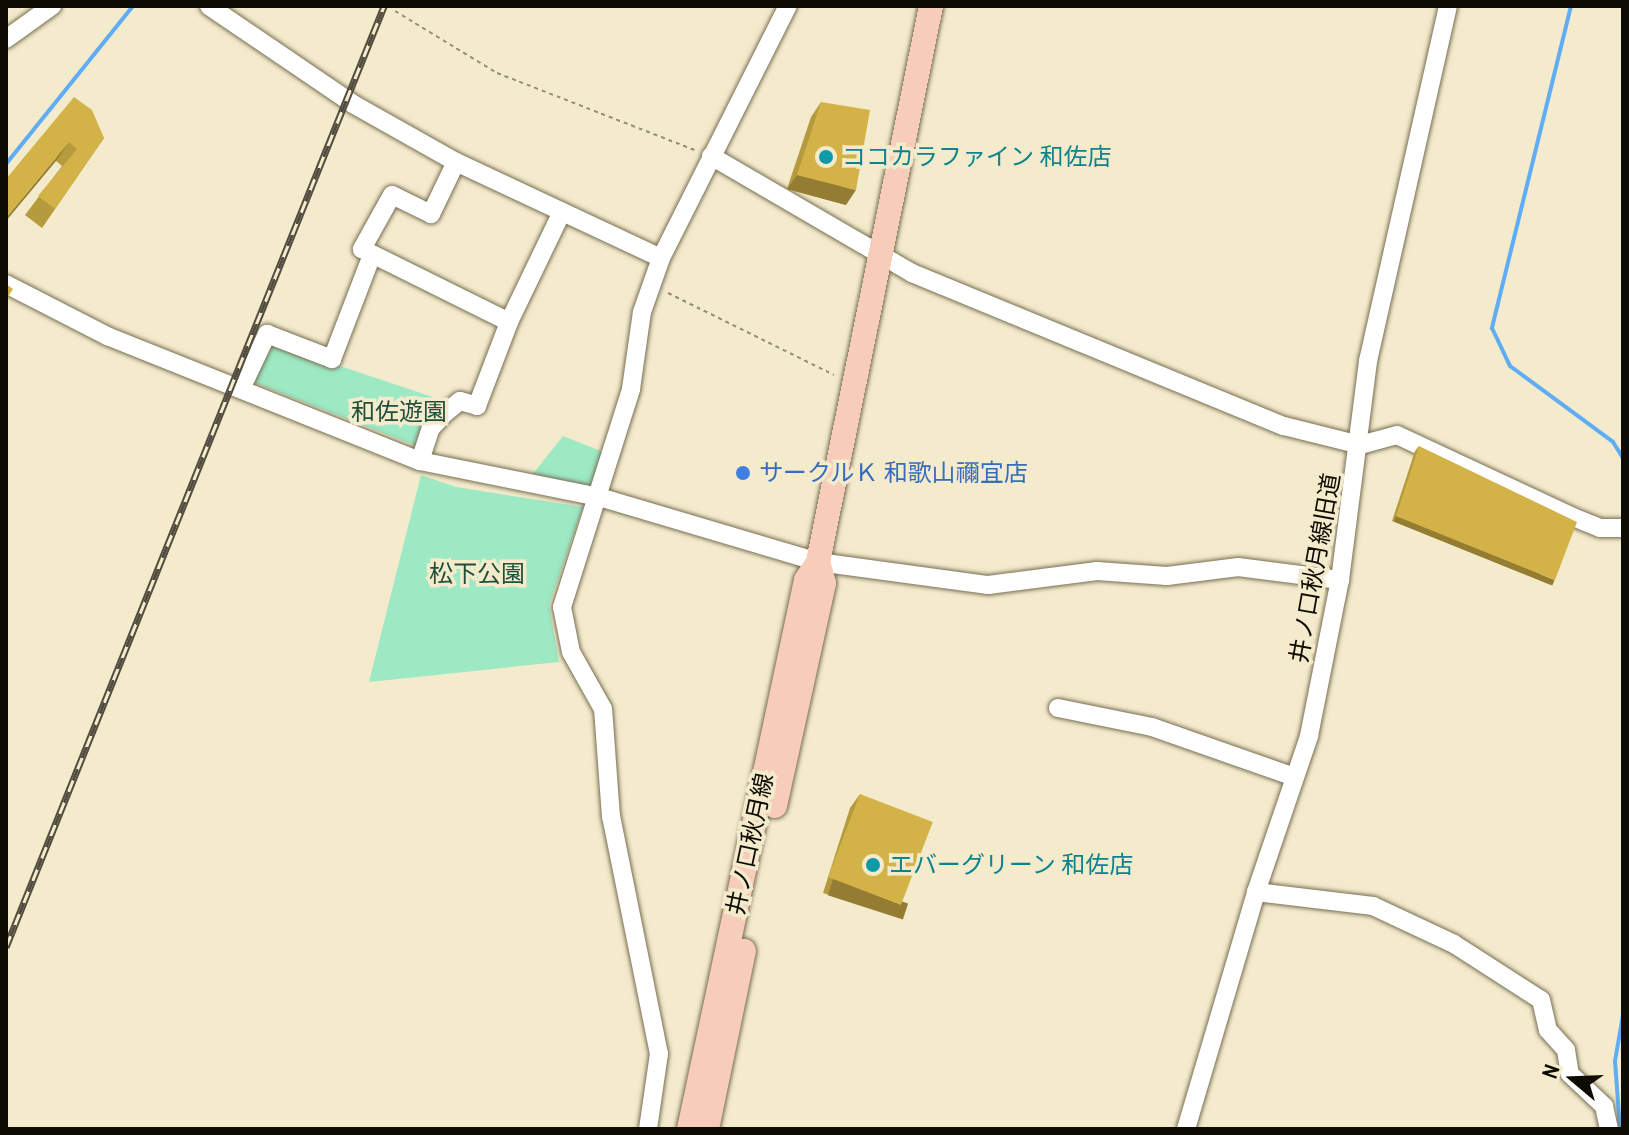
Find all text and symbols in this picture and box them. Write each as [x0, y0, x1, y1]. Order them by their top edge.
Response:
place label: ココカラファイン 和佐店 [842, 143, 1111, 171]
marker: ココカラファイン 和佐店 [817, 148, 835, 166]
park label: 和佐遊園 [351, 398, 447, 426]
place label: サークルＫ 和歌山禰宜店 [759, 459, 1028, 487]
marker: サークルＫ 和歌山禰宜店 [734, 464, 752, 482]
street label: 井ノ口秋月線旧道 [1284, 471, 1346, 665]
park label: 松下公園 [429, 560, 525, 588]
street label: 井ノ口秋月線 [721, 771, 779, 917]
place label: エバーグリーン 和佐店 [889, 851, 1134, 879]
marker: エバーグリーン 和佐店 [864, 856, 882, 874]
north arrow [1533, 1039, 1613, 1119]
text: N [1534, 1060, 1567, 1082]

